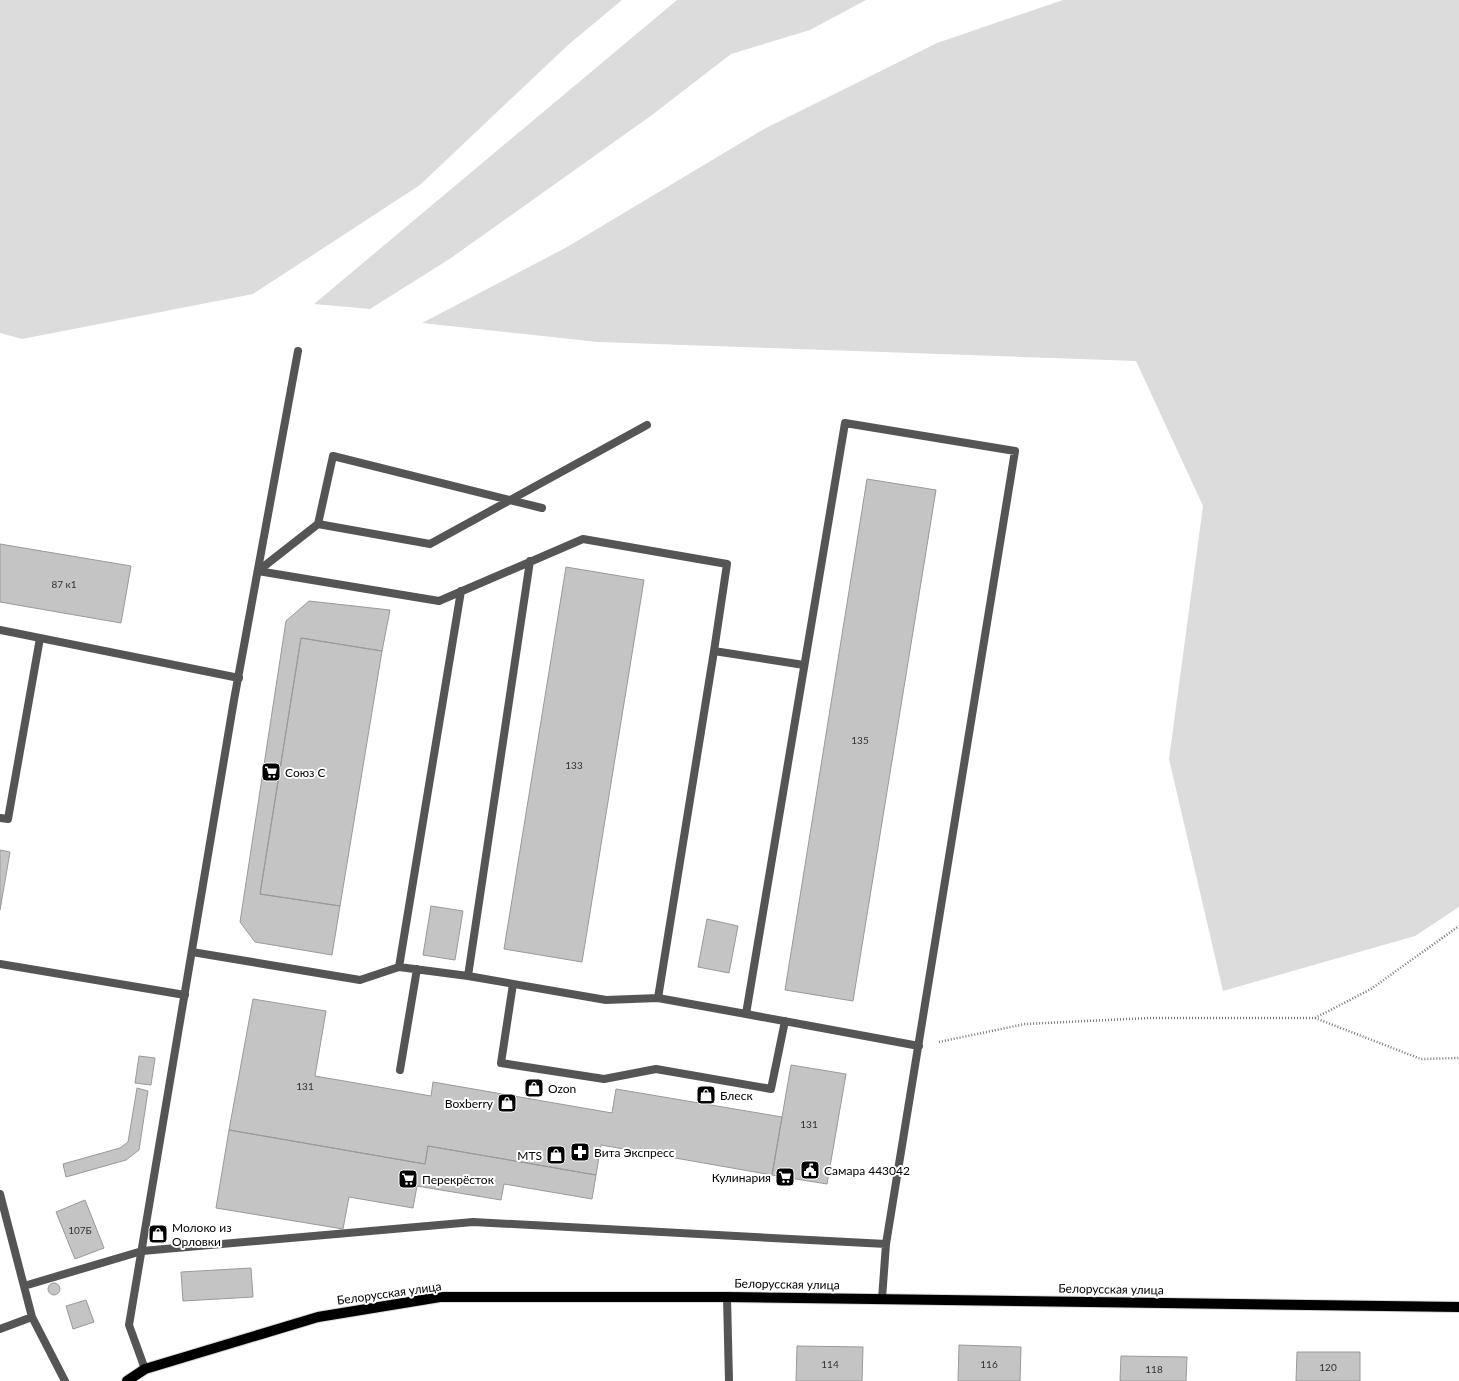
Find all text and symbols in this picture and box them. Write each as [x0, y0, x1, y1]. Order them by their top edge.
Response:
house number: 87 к1 [51, 578, 77, 590]
house number: 135 [851, 734, 869, 746]
house number: 133 [565, 759, 583, 771]
supermarket icon: Союз С [260, 761, 282, 783]
place label: Союз С [285, 765, 325, 780]
shop icon: Ozon [523, 1077, 545, 1099]
house number: 131 [296, 1080, 314, 1092]
place label: Ozon [548, 1081, 576, 1096]
shop icon: Блеск [695, 1084, 717, 1106]
place label: Блеск [720, 1088, 753, 1103]
shop icon: Boxberry [496, 1092, 518, 1114]
place label: Boxberry [445, 1096, 494, 1111]
house number: 131 [800, 1118, 818, 1130]
pharmacy icon: Вита Экспресс [569, 1141, 591, 1163]
shop icon: MTS [545, 1144, 567, 1166]
place label: Вита Экспресс [594, 1145, 675, 1160]
place label: MTS [517, 1148, 542, 1163]
public building icon: Самара 443042 [799, 1159, 821, 1181]
place label: Самара 443042 [824, 1163, 910, 1178]
supermarket icon: Кулинария [774, 1166, 796, 1188]
supermarket icon: Перекрёсток [397, 1168, 419, 1190]
place label: Кулинария [712, 1170, 771, 1185]
place label: Перекрёсток [422, 1172, 495, 1187]
place label: Молоко из Орловки [172, 1220, 232, 1249]
shop icon: Молоко из Орловки [147, 1223, 169, 1245]
house number: 107Б [68, 1224, 92, 1236]
street label: Белорусская улица [734, 1276, 840, 1292]
street label: Белорусская улица [336, 1278, 442, 1308]
street label: Белорусская улица [1058, 1281, 1164, 1297]
house number: 114 [821, 1358, 839, 1370]
house number: 116 [980, 1358, 998, 1370]
house number: 120 [1319, 1361, 1337, 1373]
house number: 118 [1145, 1363, 1163, 1375]

